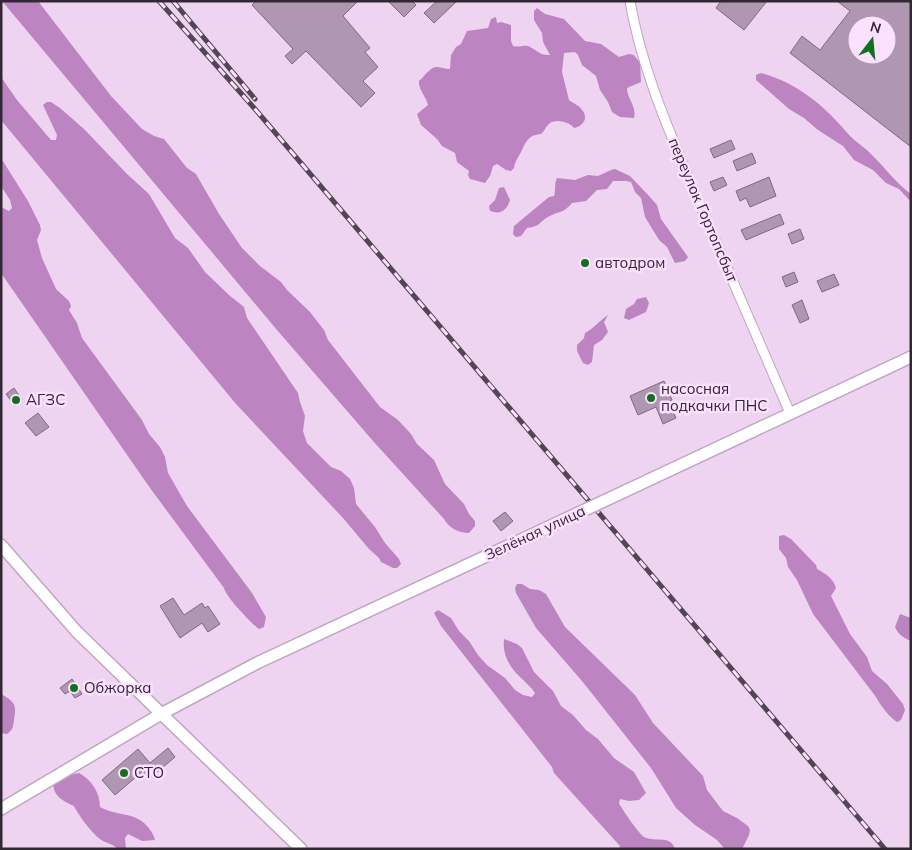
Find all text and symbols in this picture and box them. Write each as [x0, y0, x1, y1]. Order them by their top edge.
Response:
north arrow [847, 15, 897, 65]
text: N [868, 17, 883, 38]
street label: переулок Гортопсбыт [664, 135, 743, 285]
place label: автодром [595, 253, 665, 272]
marker: автодром [579, 257, 591, 269]
place label: насосная подкачки ПНС [661, 379, 768, 415]
place label: АГЗС [26, 390, 65, 409]
marker: насосная подкачки ПНС [645, 392, 657, 404]
marker: АГЗС [10, 394, 22, 406]
street label: Зелёная улица [481, 501, 588, 564]
place label: Обжорка [84, 678, 152, 697]
marker: Обжорка [68, 682, 80, 694]
place label: СТО [134, 763, 164, 782]
marker: СТО [118, 767, 130, 779]

